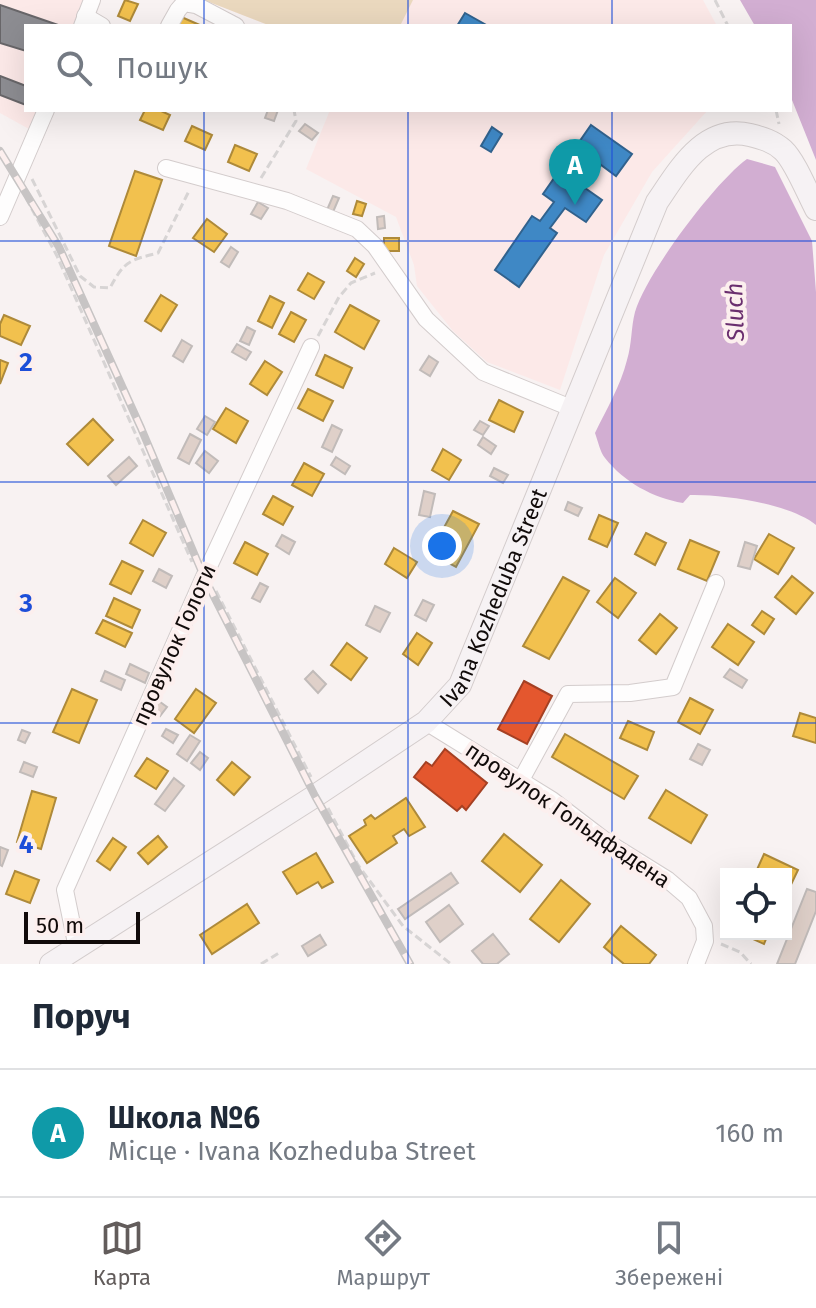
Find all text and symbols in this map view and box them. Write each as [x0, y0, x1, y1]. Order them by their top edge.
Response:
search box [24, 24, 792, 112]
icon: search [52, 46, 96, 90]
text: Пошук [116, 50, 208, 86]
pin: A [549, 139, 601, 205]
water label: Sluch [720, 282, 750, 343]
text: 2 [19, 347, 33, 378]
street label: Ivana Kozheduba Street [433, 484, 552, 712]
your location [422, 526, 462, 566]
street label: провулок Голоти [126, 560, 222, 730]
text: 3 [18, 588, 33, 619]
street label: провулок Гольдфадена [460, 736, 676, 894]
text: 4 [19, 829, 34, 860]
map controls [720, 868, 792, 940]
button: locate [720, 868, 792, 940]
scale bar [24, 908, 140, 944]
text: 50 m [36, 912, 84, 939]
text: Поруч [32, 996, 131, 1037]
text: Школа №6 [108, 1100, 260, 1136]
text: A [50, 1118, 66, 1149]
text: 160 m [715, 1118, 784, 1149]
text: Місце · Ivana Kozheduba Street [108, 1136, 476, 1167]
tab: Карта [93, 1216, 151, 1291]
tab: Маршрут [336, 1216, 430, 1291]
tab: Збережені [615, 1216, 723, 1291]

